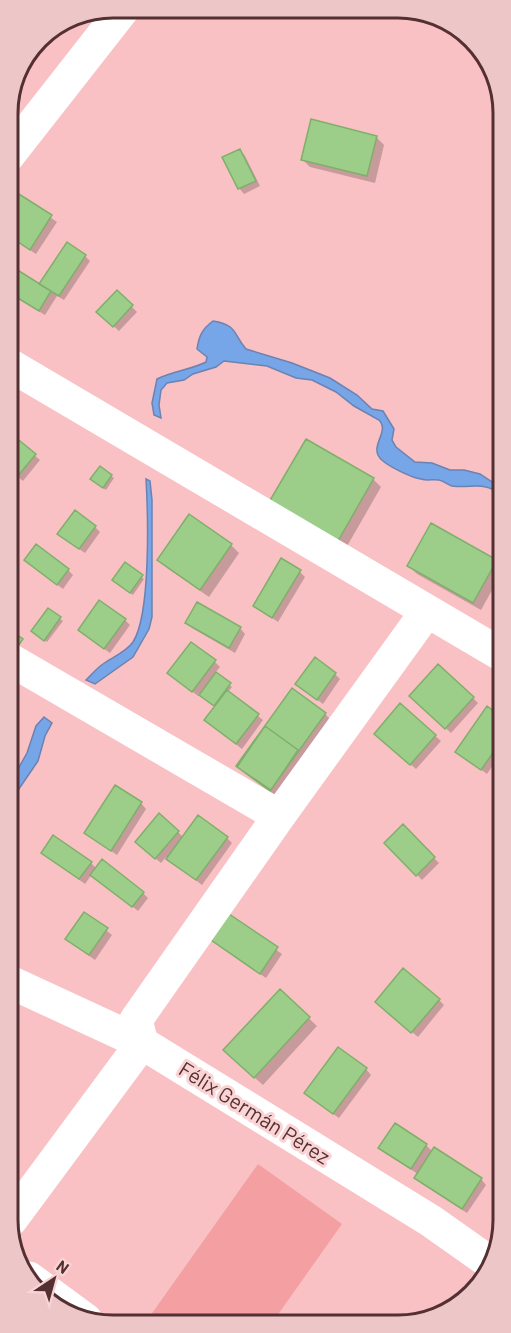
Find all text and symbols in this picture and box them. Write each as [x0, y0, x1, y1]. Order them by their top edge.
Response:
street label: Félix Germán Pérez [175, 1055, 335, 1169]
north arrow [24, 1249, 84, 1309]
text: N [53, 1256, 73, 1277]

